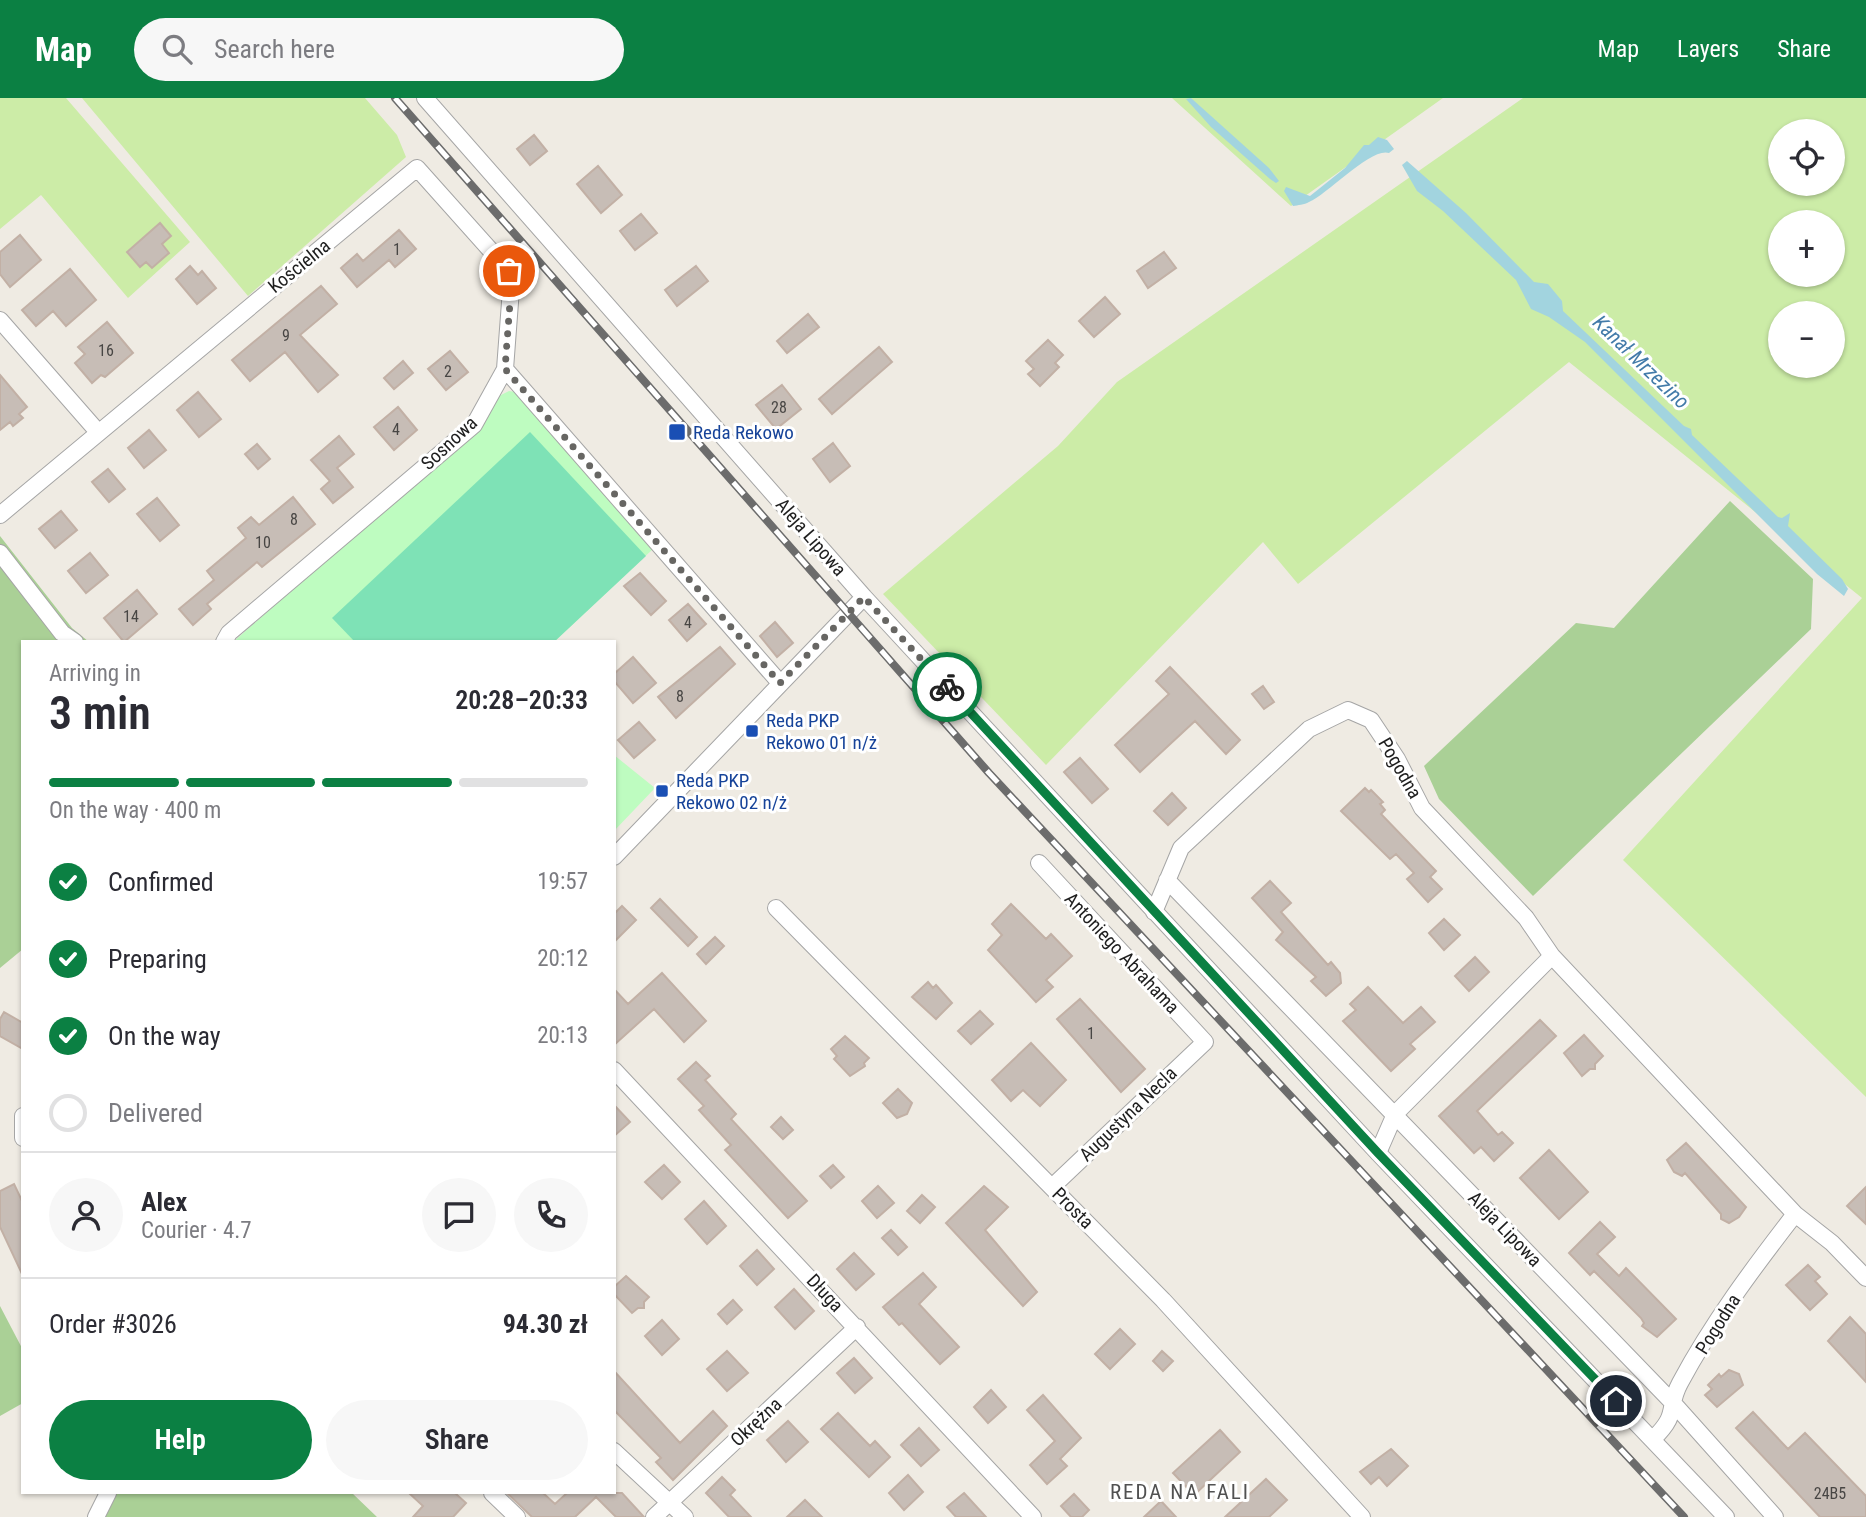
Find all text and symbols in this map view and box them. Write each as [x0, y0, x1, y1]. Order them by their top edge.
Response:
search box [134, 18, 624, 81]
text: Map [35, 30, 92, 69]
icon: search [158, 30, 196, 68]
text: Search here [214, 34, 335, 64]
text: Map [1598, 35, 1639, 63]
text: Layers [1677, 35, 1739, 63]
text: Share [1777, 35, 1831, 63]
map controls [1768, 119, 1845, 378]
button: locate [1768, 119, 1845, 196]
button: + [1768, 210, 1845, 287]
street label: Kościelna [263, 234, 335, 298]
house number: 1 [393, 240, 401, 259]
pin [479, 241, 539, 301]
icon: bag [490, 252, 528, 290]
button: − [1768, 301, 1845, 378]
water label: Kanał Mrzezino [1588, 310, 1694, 414]
house number: 9 [282, 326, 290, 345]
house number: 16 [98, 341, 114, 360]
house number: 2 [444, 362, 452, 381]
house number: 28 [771, 398, 787, 417]
street label: Sosnowa [416, 411, 482, 475]
house number: 4 [392, 420, 400, 439]
place label: Reda Rekowo [693, 421, 794, 444]
marker: Reda Rekowo [667, 422, 687, 442]
street label: Aleja Lipowa [771, 493, 851, 581]
house number: 8 [290, 510, 298, 529]
house number: 10 [255, 533, 271, 552]
house number: 14 [123, 607, 139, 626]
house number: 4 [684, 613, 692, 632]
courier [912, 652, 982, 722]
text: Arriving in [49, 660, 141, 687]
icon: bike [928, 668, 966, 706]
text: 20:28–20:33 [455, 685, 588, 715]
text: 3 min [49, 686, 151, 740]
house number: 8 [676, 687, 684, 706]
place label: Reda PKP Rekowo 01 n/ż [766, 709, 877, 754]
marker: Reda PKP Rekowo 01 n/ż [744, 723, 760, 739]
street label: Pogodna [1373, 733, 1427, 803]
place label: Reda PKP Rekowo 02 n/ż [676, 769, 787, 814]
marker: Reda PKP Rekowo 02 n/ż [654, 783, 670, 799]
text: On the way · 400 m [49, 797, 221, 824]
icon: check [49, 863, 87, 901]
text: Confirmed [108, 867, 214, 897]
text: 19:57 [537, 868, 588, 895]
street label: Antoniego Abrahama [1060, 888, 1184, 1018]
icon: check [49, 940, 87, 978]
text: Preparing [108, 944, 207, 974]
text: 20:12 [537, 945, 588, 972]
icon: check [49, 1017, 87, 1055]
text: On the way [108, 1021, 221, 1051]
text: 20:13 [537, 1022, 588, 1049]
house number: 1 [1087, 1024, 1095, 1043]
street label: Augustyna Necla [1075, 1062, 1181, 1166]
text: Delivered [108, 1098, 203, 1128]
button: person [49, 1178, 123, 1252]
button: chat [422, 1178, 496, 1252]
button: phone [514, 1178, 588, 1252]
street label: Prosta [1048, 1183, 1098, 1233]
text: Alex [141, 1187, 187, 1217]
street label: Aleja Lipowa [1463, 1187, 1547, 1271]
text: Courier · 4.7 [141, 1217, 252, 1244]
street label: Długa [802, 1269, 848, 1317]
street label: Pogodna [1691, 1290, 1745, 1358]
text: Order #3026 [49, 1309, 177, 1339]
text: 94.30 zł [503, 1309, 588, 1339]
pin [1586, 1371, 1646, 1431]
icon: home [1597, 1382, 1635, 1420]
street label: Okrężna [726, 1393, 786, 1451]
button: Help [49, 1400, 312, 1480]
button: Share [326, 1400, 588, 1480]
district label: REDA NA FALI [1110, 1480, 1250, 1504]
house number: 24B5 [1814, 1484, 1846, 1503]

